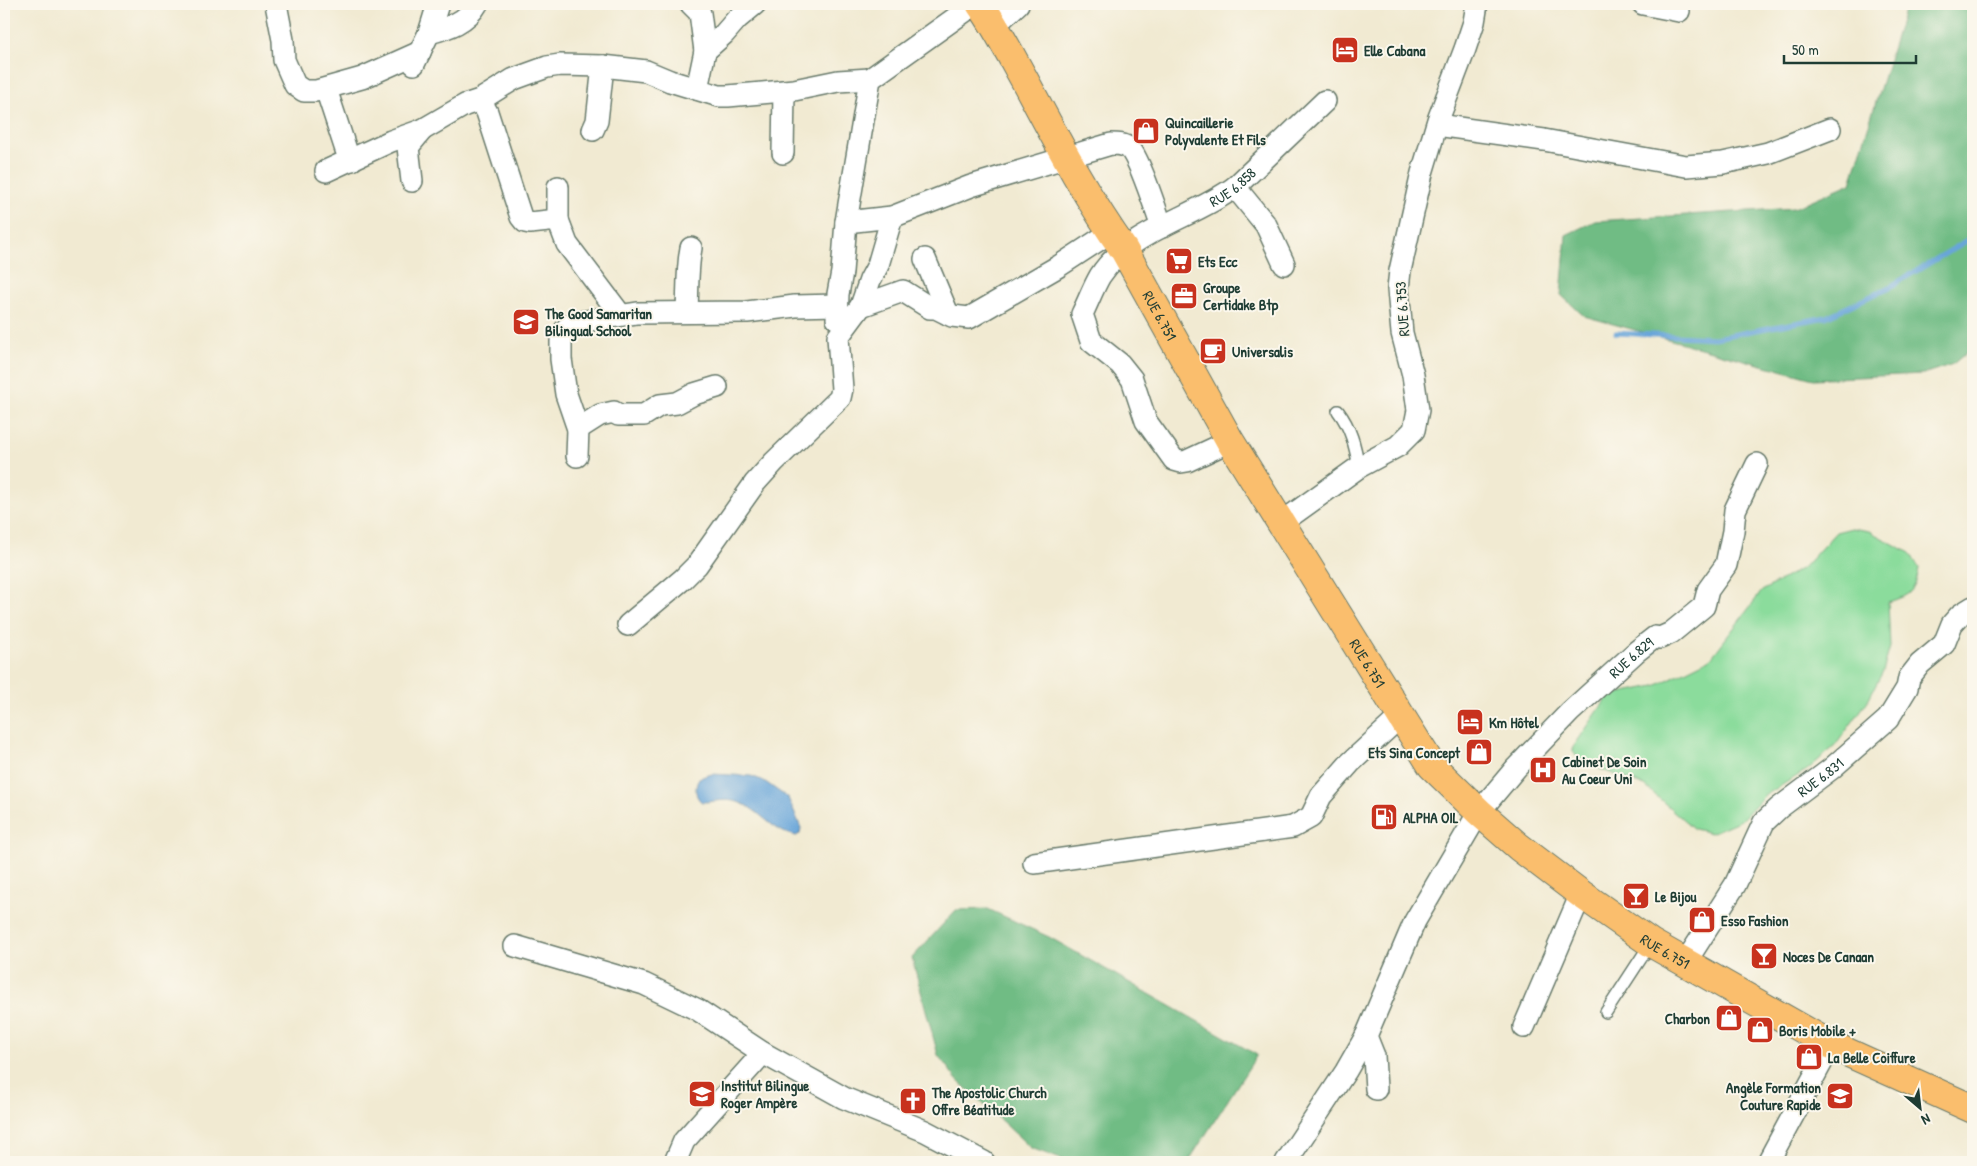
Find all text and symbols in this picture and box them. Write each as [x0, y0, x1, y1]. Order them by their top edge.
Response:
scale bar [1784, 32, 1917, 64]
hotel icon: Elle Cabana [1330, 35, 1360, 65]
text: 50 m [1792, 39, 1819, 60]
place label: Elle Cabana [1364, 40, 1425, 61]
place label: Quincaillerie Polyvalente Et Fils [1165, 112, 1266, 151]
shop icon: Quincaillerie Polyvalente Et Fils [1131, 116, 1161, 146]
street label: RUE 6.858 [1205, 162, 1260, 212]
supermarket icon: Ets Ecc [1164, 246, 1194, 276]
place label: Ets Ecc [1198, 251, 1238, 272]
place label: Groupe Certidake Btp [1203, 277, 1279, 316]
office icon: Groupe Certidake Btp [1169, 281, 1199, 311]
street label: RUE 6.753 [1390, 281, 1414, 337]
street label: RUE 6.751 [1138, 287, 1182, 344]
place label: The Good Samaritan Bilingual School [544, 303, 652, 342]
school or university icon: The Good Samaritan Bilingual School [511, 307, 541, 337]
cafe icon: Universalis [1198, 336, 1228, 366]
place label: Universalis [1232, 341, 1293, 362]
street label: RUE 6.829 [1604, 631, 1658, 683]
street label: RUE 6.751 [1345, 635, 1391, 691]
hotel icon: Km Hôtel [1455, 707, 1485, 737]
place label: Km Hôtel [1489, 712, 1540, 733]
shop icon: Ets Sina Concept [1464, 737, 1494, 767]
place label: Ets Sina Concept [1368, 742, 1461, 764]
place label: Cabinet De Soin Au Coeur Uni [1562, 751, 1647, 789]
street label: RUE 6.831 [1793, 753, 1848, 801]
hospital icon: Cabinet De Soin Au Coeur Uni [1528, 755, 1558, 785]
fuel station icon: ALPHA OIL [1369, 802, 1399, 832]
place label: ALPHA OIL [1403, 807, 1459, 828]
bar icon: Le Bijou [1621, 881, 1651, 911]
place label: Le Bijou [1655, 886, 1698, 907]
shop icon: Esso Fashion [1687, 905, 1717, 935]
place label: Esso Fashion [1721, 910, 1789, 931]
street label: RUE 6.751 [1637, 928, 1694, 973]
bar icon: Noces De Canaan [1749, 941, 1779, 971]
place label: Noces De Canaan [1783, 946, 1874, 967]
shop icon: Charbon [1714, 1003, 1744, 1033]
place label: Charbon [1665, 1008, 1710, 1029]
shop icon: Boris Mobile + [1745, 1015, 1775, 1045]
place label: Boris Mobile + [1779, 1020, 1856, 1041]
shop icon: La Belle Coiffure [1794, 1042, 1824, 1072]
place label: La Belle Coiffure [1828, 1047, 1916, 1068]
place label: Institut Bilingue Roger Ampère [721, 1075, 809, 1114]
place label: Angèle Formation Couture Rapide [1726, 1077, 1821, 1116]
school or university icon: Institut Bilingue Roger Ampère [687, 1079, 717, 1109]
school or university icon: Angèle Formation Couture Rapide [1825, 1081, 1855, 1111]
place label: The Apostolic Church Offre Béatitude [931, 1082, 1047, 1120]
north arrow [1894, 1084, 1944, 1134]
church icon: The Apostolic Church Offre Béatitude [898, 1086, 928, 1116]
text: N [1918, 1110, 1934, 1130]

